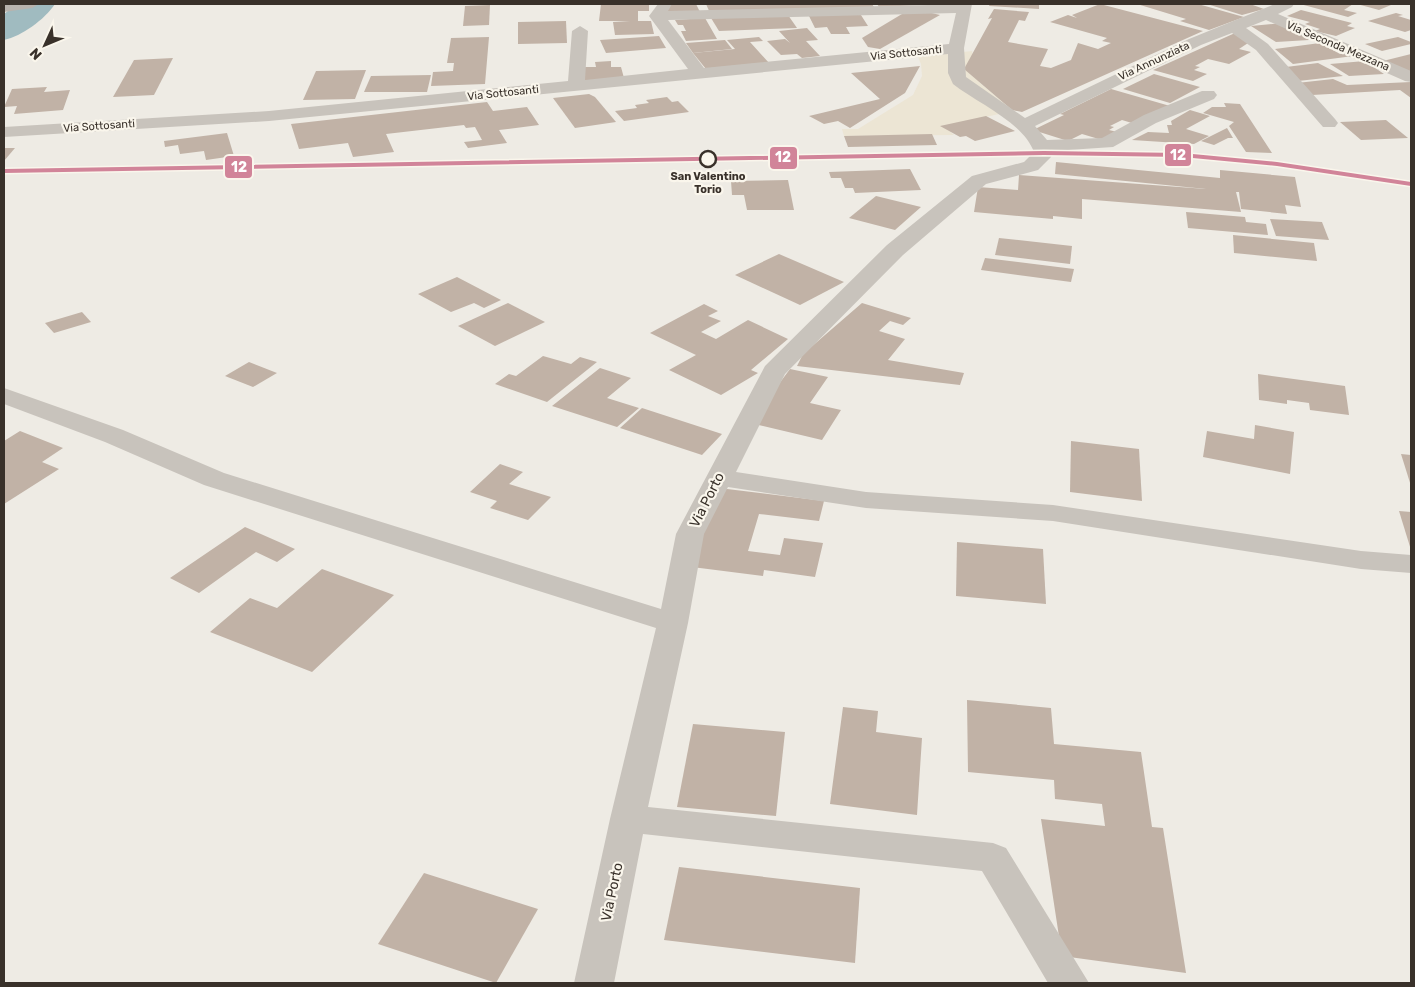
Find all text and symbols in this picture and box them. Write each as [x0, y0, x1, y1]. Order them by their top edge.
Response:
street label: Via Seconda Mezzana [1284, 18, 1392, 74]
north arrow [20, 20, 70, 70]
street label: Via Annunziata [1116, 39, 1192, 83]
street label: Via Sottosanti [870, 43, 942, 63]
text: N [26, 44, 46, 63]
street label: Via Sottosanti [467, 83, 539, 103]
street label: Via Sottosanti [63, 117, 135, 135]
line badge: 12 [1164, 143, 1192, 167]
line badge: 12 [769, 146, 798, 170]
text: 12 [1170, 147, 1186, 164]
text: 12 [775, 149, 791, 166]
marker: San Valentino Torio [699, 150, 717, 168]
line badge: 12 [224, 155, 253, 179]
text: 12 [231, 159, 247, 176]
place label: San Valentino Torio [670, 170, 746, 196]
street label: Via Porto [686, 470, 728, 530]
street label: Via Porto [598, 861, 626, 923]

